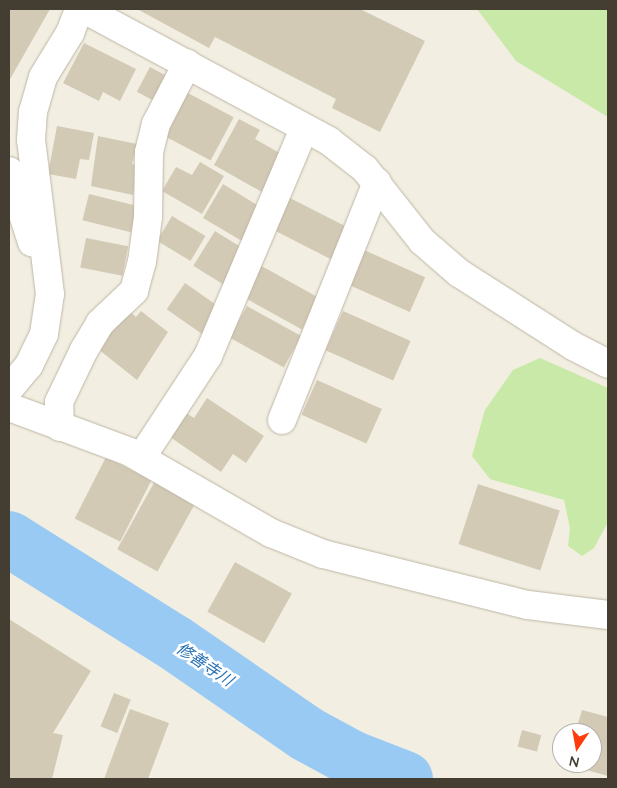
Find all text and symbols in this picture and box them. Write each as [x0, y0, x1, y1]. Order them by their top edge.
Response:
water label: 修善寺川 [173, 638, 237, 690]
north arrow [552, 723, 602, 773]
text: N [567, 752, 581, 772]

